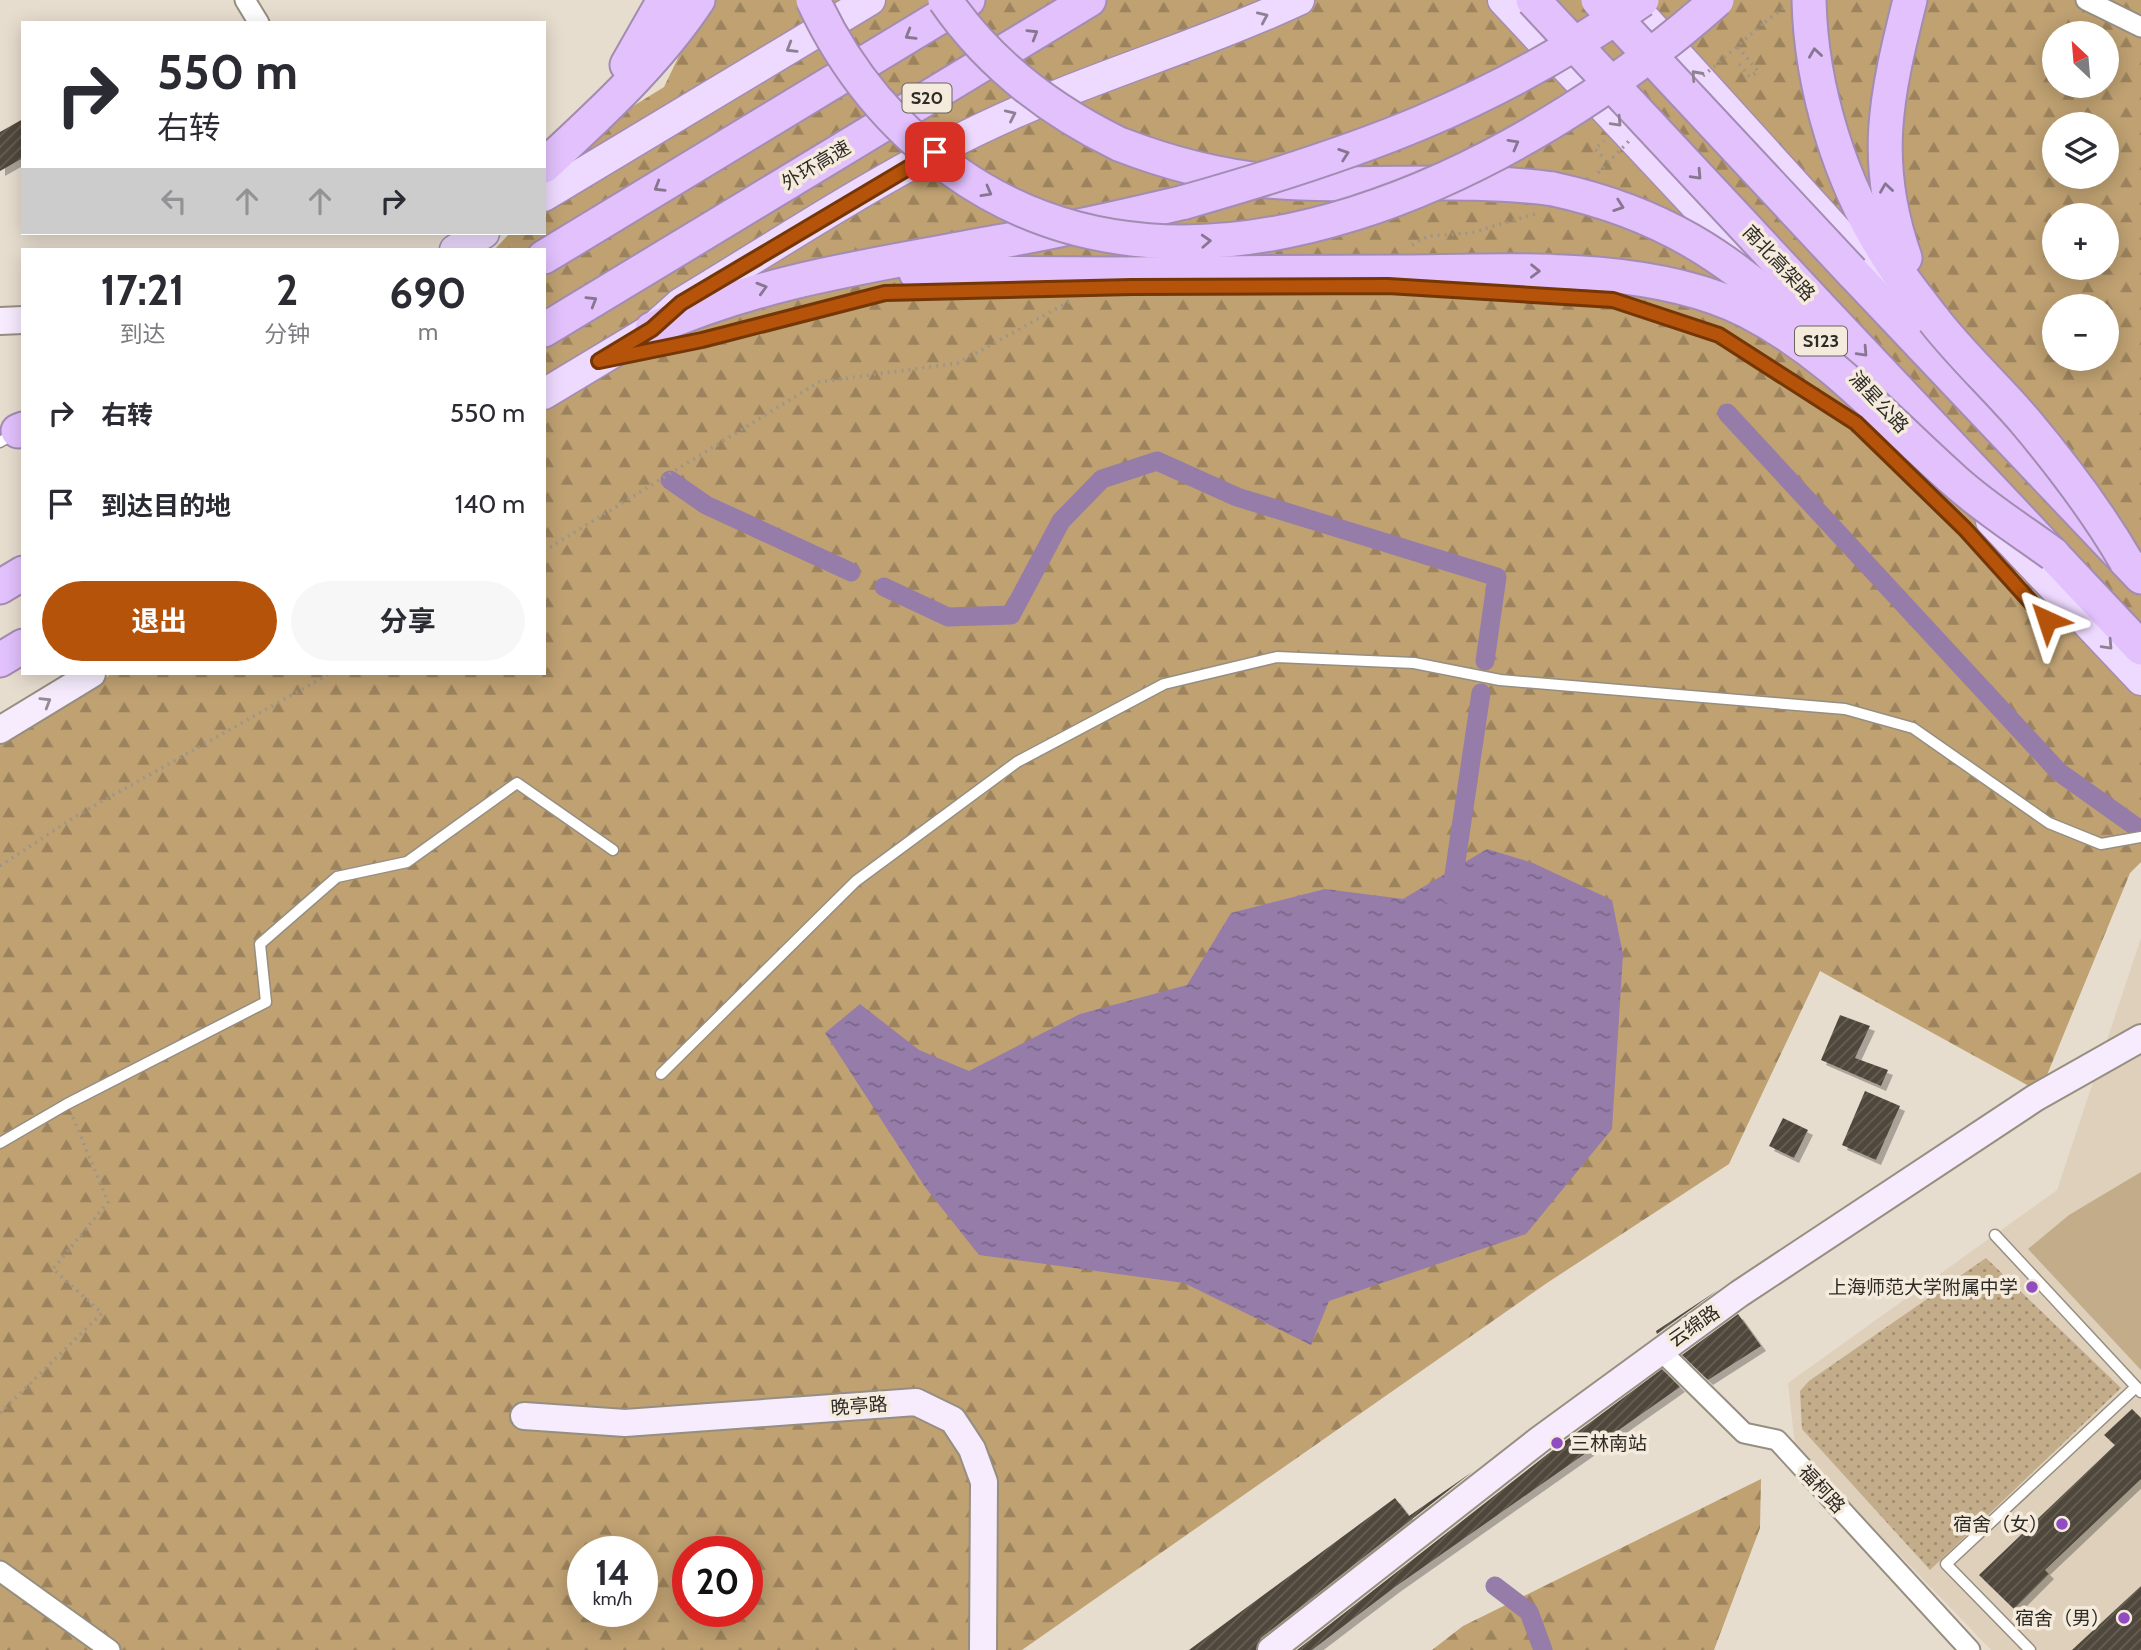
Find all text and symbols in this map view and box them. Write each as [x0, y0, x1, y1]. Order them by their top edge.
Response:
one-way arrow [1256, 11, 1268, 25]
north arrow [2042, 21, 2119, 98]
map controls [2042, 21, 2119, 371]
one-way arrow [904, 27, 917, 40]
one-way arrow [1026, 29, 1039, 42]
one-way arrow [785, 40, 798, 53]
text: 550 m [157, 42, 298, 101]
one-way arrow [1807, 47, 1822, 58]
icon: right [42, 49, 133, 140]
one-way arrow [1692, 70, 1705, 83]
road number: S20 [902, 84, 951, 113]
text: 右转 [157, 108, 221, 147]
one-way arrow [1004, 109, 1016, 123]
button: layers [2042, 112, 2119, 189]
one-way arrow [1608, 113, 1621, 126]
pin [905, 122, 965, 182]
icon: arrive [916, 133, 954, 171]
street label: 外环高速 [777, 136, 855, 194]
one-way arrow [1507, 138, 1519, 152]
one-way arrow [1337, 148, 1349, 162]
one-way arrow [1689, 167, 1701, 180]
one-way arrow [654, 179, 667, 192]
icon: left [155, 182, 193, 220]
icon: ahead [228, 182, 266, 220]
icon: ahead [301, 182, 339, 220]
icon: right [374, 182, 412, 220]
one-way arrow [1878, 182, 1893, 194]
one-way arrow [980, 184, 993, 197]
one-way arrow [1613, 198, 1625, 212]
button: + [2042, 203, 2119, 280]
street label: 南北高架路 [1738, 220, 1820, 306]
one-way arrow [1201, 233, 1212, 248]
one-way arrow [1530, 263, 1540, 279]
text: 17:21 [101, 264, 185, 316]
text: 2 [276, 264, 298, 316]
text: 690 [390, 267, 466, 319]
one-way arrow [756, 282, 768, 297]
button: − [2042, 294, 2119, 371]
one-way arrow [585, 296, 598, 309]
text: m [418, 318, 438, 346]
text: 到达 [120, 320, 166, 348]
text: 分钟 [264, 320, 310, 348]
road number: S123 [1795, 326, 1847, 356]
one-way arrow [1854, 344, 1867, 357]
street label: 浦星公路 [1845, 366, 1913, 438]
icon: right [42, 394, 80, 432]
text: 550 m [450, 397, 525, 429]
text: 右转 [101, 399, 153, 431]
icon: arrive [42, 485, 80, 523]
text: 140 m [455, 488, 525, 520]
text: 到达目的地 [101, 490, 231, 522]
button: 退出 [42, 581, 277, 661]
button: 分享 [291, 581, 525, 661]
position arrow [2010, 583, 2084, 657]
one-way arrow [2099, 637, 2112, 650]
one-way arrow [39, 697, 52, 710]
place label: 上海师范大学附属中学 [1828, 1276, 2018, 1299]
marker: 上海师范大学附属中学 [2024, 1279, 2040, 1295]
street label: 云绵路 [1664, 1300, 1724, 1352]
street label: 晚亭路 [830, 1393, 888, 1419]
place label: 三林南站 [1571, 1432, 1647, 1455]
marker: 三林南站 [1549, 1435, 1565, 1451]
street label: 福柯路 [1794, 1460, 1850, 1518]
place label: 宿舍（女） [1953, 1513, 2048, 1536]
marker: 宿舍（女） [2054, 1516, 2070, 1532]
speed limit sign: 20 [672, 1536, 763, 1627]
text: 14 [595, 1551, 630, 1594]
text: km/h [593, 1588, 632, 1610]
place label: 宿舍（男） [2015, 1607, 2110, 1630]
marker: 宿舍（男） [2116, 1610, 2132, 1626]

